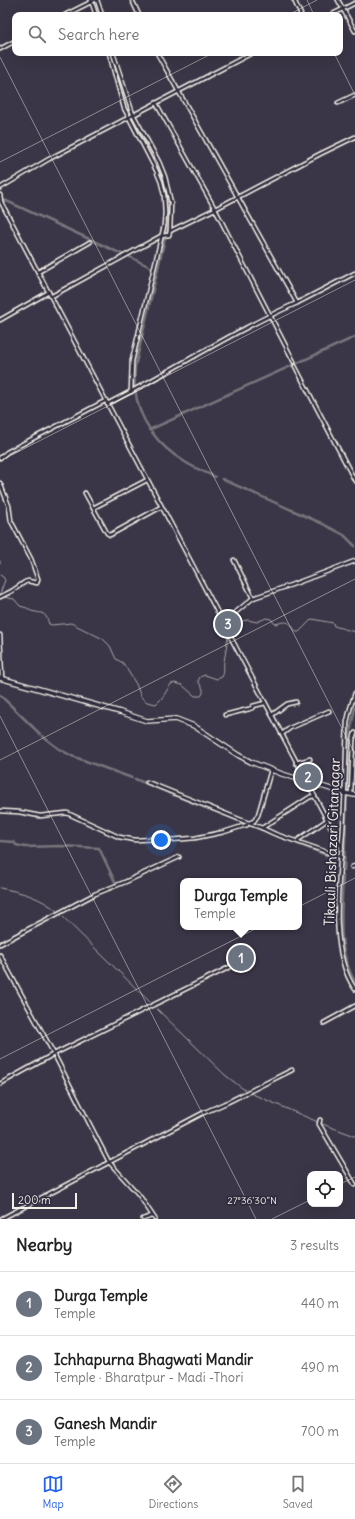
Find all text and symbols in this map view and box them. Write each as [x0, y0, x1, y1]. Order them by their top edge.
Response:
search box [12, 12, 343, 56]
icon: search [26, 23, 48, 45]
text: Search here [58, 25, 139, 44]
pin: 3 [215, 609, 241, 639]
street label: Tikauli Bishazari Gitanagar [320, 757, 344, 926]
pin: 2 [295, 762, 321, 792]
your location [151, 830, 171, 850]
popup [180, 878, 302, 930]
text: Durga Temple [194, 886, 288, 905]
text: Temple [194, 905, 236, 922]
pin: 1 [228, 943, 254, 973]
map controls [307, 1171, 343, 1207]
button: locate [307, 1171, 343, 1207]
scale bar [12, 1191, 77, 1210]
text: 200 m [18, 1193, 51, 1207]
text: 27°36'30"N [227, 1194, 277, 1207]
text: Nearby [16, 1234, 72, 1256]
text: 3 results [290, 1237, 339, 1254]
text: Durga Temple [54, 1286, 148, 1305]
text: 1 [26, 1295, 32, 1312]
text: 440 m [301, 1295, 339, 1312]
text: Temple [54, 1305, 96, 1322]
text: Ichhapurna Bhagwati Mandir [54, 1350, 253, 1369]
text: 2 [25, 1359, 33, 1376]
text: 490 m [301, 1359, 339, 1376]
text: Temple · Bharatpur - Madi -Thori [54, 1369, 243, 1386]
text: Ganesh Mandir [54, 1414, 157, 1433]
text: 3 [25, 1423, 33, 1440]
text: 700 m [301, 1423, 339, 1440]
text: Temple [54, 1433, 96, 1450]
tab: Map [42, 1473, 64, 1511]
tab: Directions [149, 1473, 198, 1511]
tab: Saved [283, 1473, 313, 1511]

